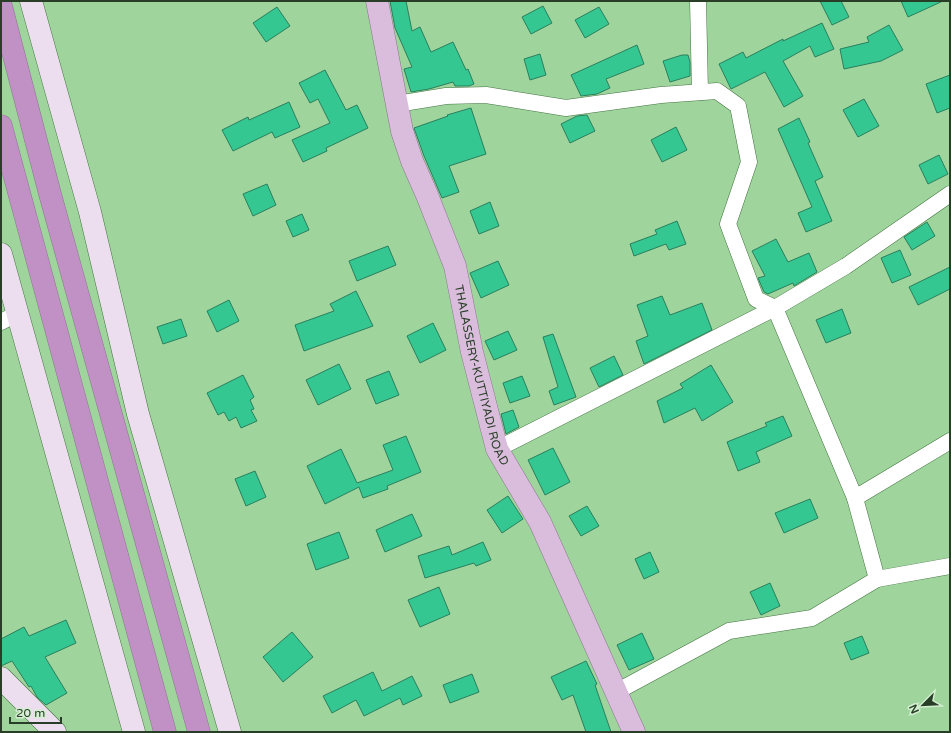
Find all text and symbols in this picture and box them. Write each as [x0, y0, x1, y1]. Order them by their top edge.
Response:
street label: THALASSERY-KUTTIYADI ROAD [452, 284, 512, 468]
north arrow [903, 685, 943, 725]
scale bar [10, 699, 61, 725]
text: N [907, 702, 922, 716]
text: 20 m [16, 706, 45, 720]

